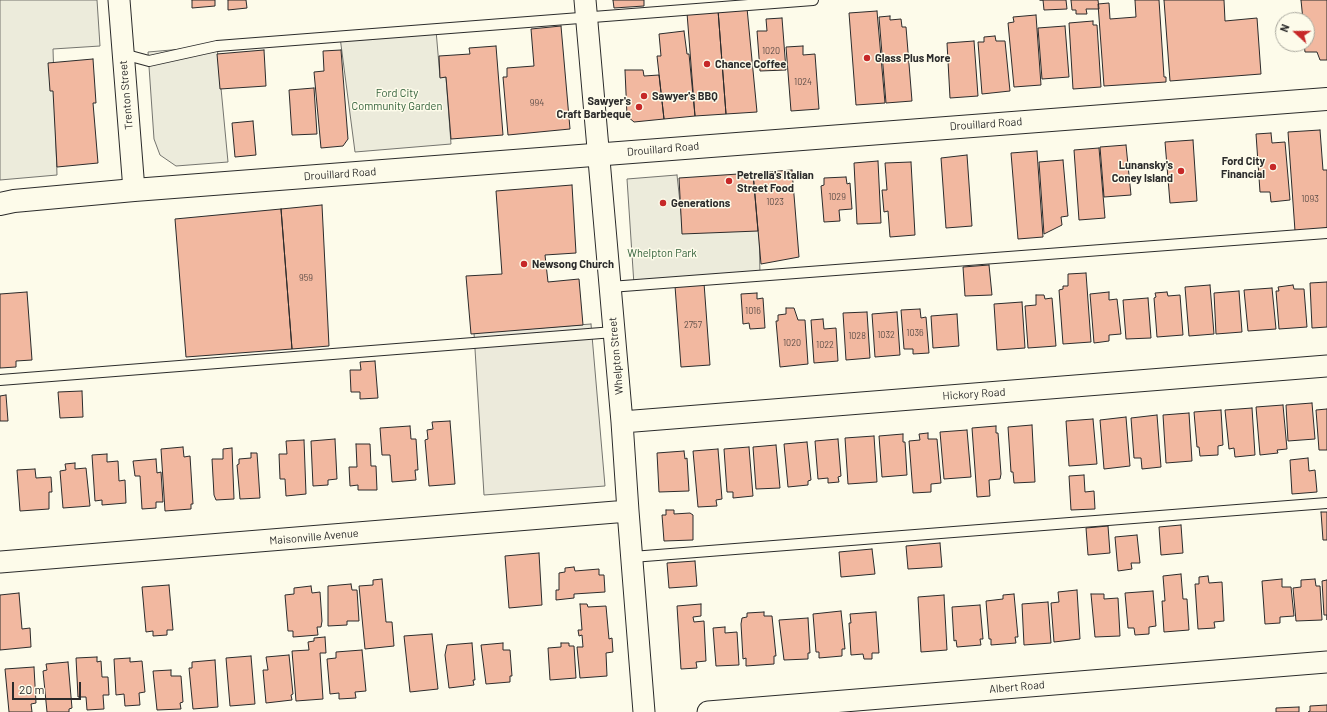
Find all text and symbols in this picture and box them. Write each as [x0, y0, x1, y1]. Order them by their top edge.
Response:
north arrow [1275, 12, 1315, 52]
text: N [1277, 22, 1292, 34]
house number: 1020 [762, 46, 780, 56]
place label: Glass Plus More [875, 51, 950, 65]
marker: Glass Plus More [862, 53, 872, 63]
place label: Chance Coffee [715, 57, 786, 71]
marker: Chance Coffee [702, 59, 712, 69]
street label: Trenton Street [116, 60, 136, 130]
house number: 1024 [794, 77, 812, 87]
park label: Ford City Community Garden [352, 86, 442, 112]
place label: Sawyer's BBQ [652, 89, 718, 103]
marker: Sawyer's BBQ [639, 91, 649, 101]
place label: Sawyer's Craft Barbeque [557, 94, 631, 120]
house number: 994 [530, 98, 544, 108]
marker: Sawyer's Craft Barbeque [634, 102, 644, 112]
street label: Drouillard Road [949, 115, 1023, 133]
street label: Drouillard Road [626, 139, 700, 159]
place label: Ford City Financial [1221, 154, 1265, 180]
place label: Lunansky's Coney Island [1112, 158, 1173, 184]
marker: Ford City Financial [1268, 162, 1278, 172]
street label: Drouillard Road [303, 165, 377, 183]
marker: Lunansky's Coney Island [1176, 166, 1186, 176]
place label: Petrella's Italian Street Food [737, 168, 814, 194]
marker: Petrella's Italian Street Food [724, 176, 734, 186]
house number: 1029 [828, 192, 846, 202]
house number: 1093 [1301, 194, 1319, 204]
place label: Generations [671, 196, 730, 210]
house number: 1023 [766, 197, 784, 207]
marker: Generations [658, 198, 668, 208]
park label: Whelpton Park [627, 246, 697, 260]
place label: Newsong Church [532, 257, 614, 271]
marker: Newsong Church [519, 259, 529, 269]
house number: 959 [299, 273, 313, 283]
house number: 1016 [745, 306, 761, 316]
street label: Whelpton Street [606, 317, 626, 395]
house number: 2757 [684, 320, 702, 330]
house number: 1036 [906, 328, 924, 338]
house number: 1032 [877, 330, 895, 340]
house number: 1028 [848, 331, 866, 341]
house number: 1020 [783, 338, 801, 348]
house number: 1022 [816, 340, 834, 350]
street label: Hickory Road [942, 385, 1006, 403]
street label: Maisonville Avenue [269, 527, 359, 547]
scale bar [14, 674, 83, 700]
street label: Albert Road [989, 678, 1045, 696]
text: 20 m [19, 682, 45, 696]

